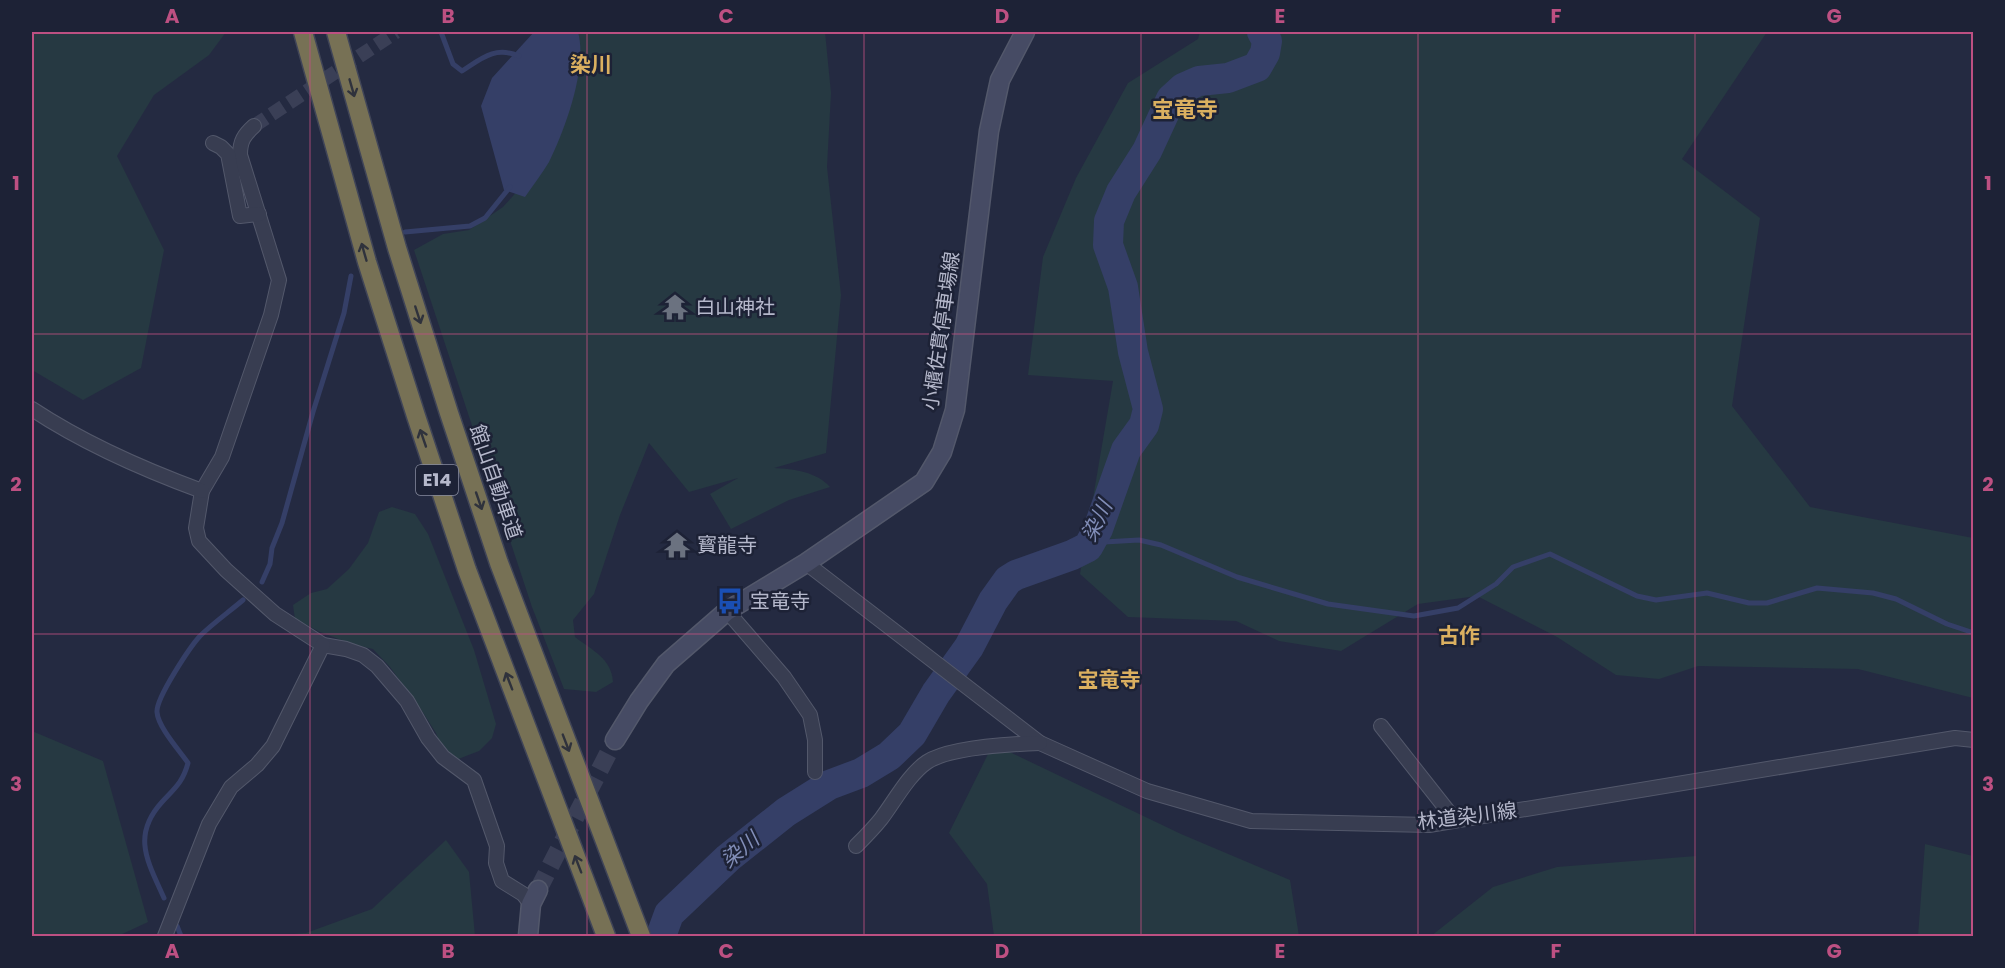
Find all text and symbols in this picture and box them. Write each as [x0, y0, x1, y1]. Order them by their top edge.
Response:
text: A [165, 2, 180, 30]
text: B [441, 2, 455, 30]
text: C [718, 2, 734, 30]
text: D [995, 2, 1009, 30]
text: E [1275, 2, 1285, 30]
text: F [1551, 2, 1562, 30]
text: G [1826, 2, 1842, 30]
district label: 染川 [570, 50, 612, 79]
one-way arrow [347, 78, 358, 97]
district label: 宝竜寺 [1152, 94, 1218, 125]
text: 1 [12, 169, 20, 197]
text: 1 [1984, 169, 1992, 197]
one-way arrow [358, 243, 370, 262]
street label: 小櫃佐貫停車場線 [916, 250, 966, 412]
temple icon: 白山神社 [660, 292, 690, 322]
place label: 白山神社 [695, 293, 775, 321]
one-way arrow [413, 305, 424, 324]
street label: 館山自動車道 [463, 421, 529, 543]
one-way arrow [417, 429, 428, 448]
road number: E14 [416, 465, 458, 495]
text: 2 [10, 470, 22, 498]
text: 2 [1982, 470, 1994, 498]
one-way arrow [474, 491, 485, 510]
water label: 染川 [1074, 494, 1120, 546]
temple icon: 寳龍寺 [662, 530, 692, 560]
place label: 寳龍寺 [697, 531, 757, 559]
bus stop icon: 宝竜寺 [715, 586, 745, 616]
place label: 宝竜寺 [750, 587, 810, 615]
district label: 古作 [1438, 621, 1480, 650]
district label: 宝竜寺 [1078, 665, 1141, 694]
one-way arrow [503, 672, 514, 691]
one-way arrow [562, 734, 573, 752]
text: 3 [10, 770, 22, 798]
text: 3 [1982, 770, 1994, 798]
street label: 林道染川線 [1416, 796, 1518, 836]
water label: 染川 [714, 824, 767, 874]
one-way arrow [572, 855, 583, 874]
text: A [165, 937, 180, 965]
text: B [441, 937, 455, 965]
text: C [718, 937, 734, 965]
text: D [995, 937, 1009, 965]
text: E [1275, 937, 1285, 965]
text: F [1551, 937, 1562, 965]
text: G [1826, 937, 1842, 965]

